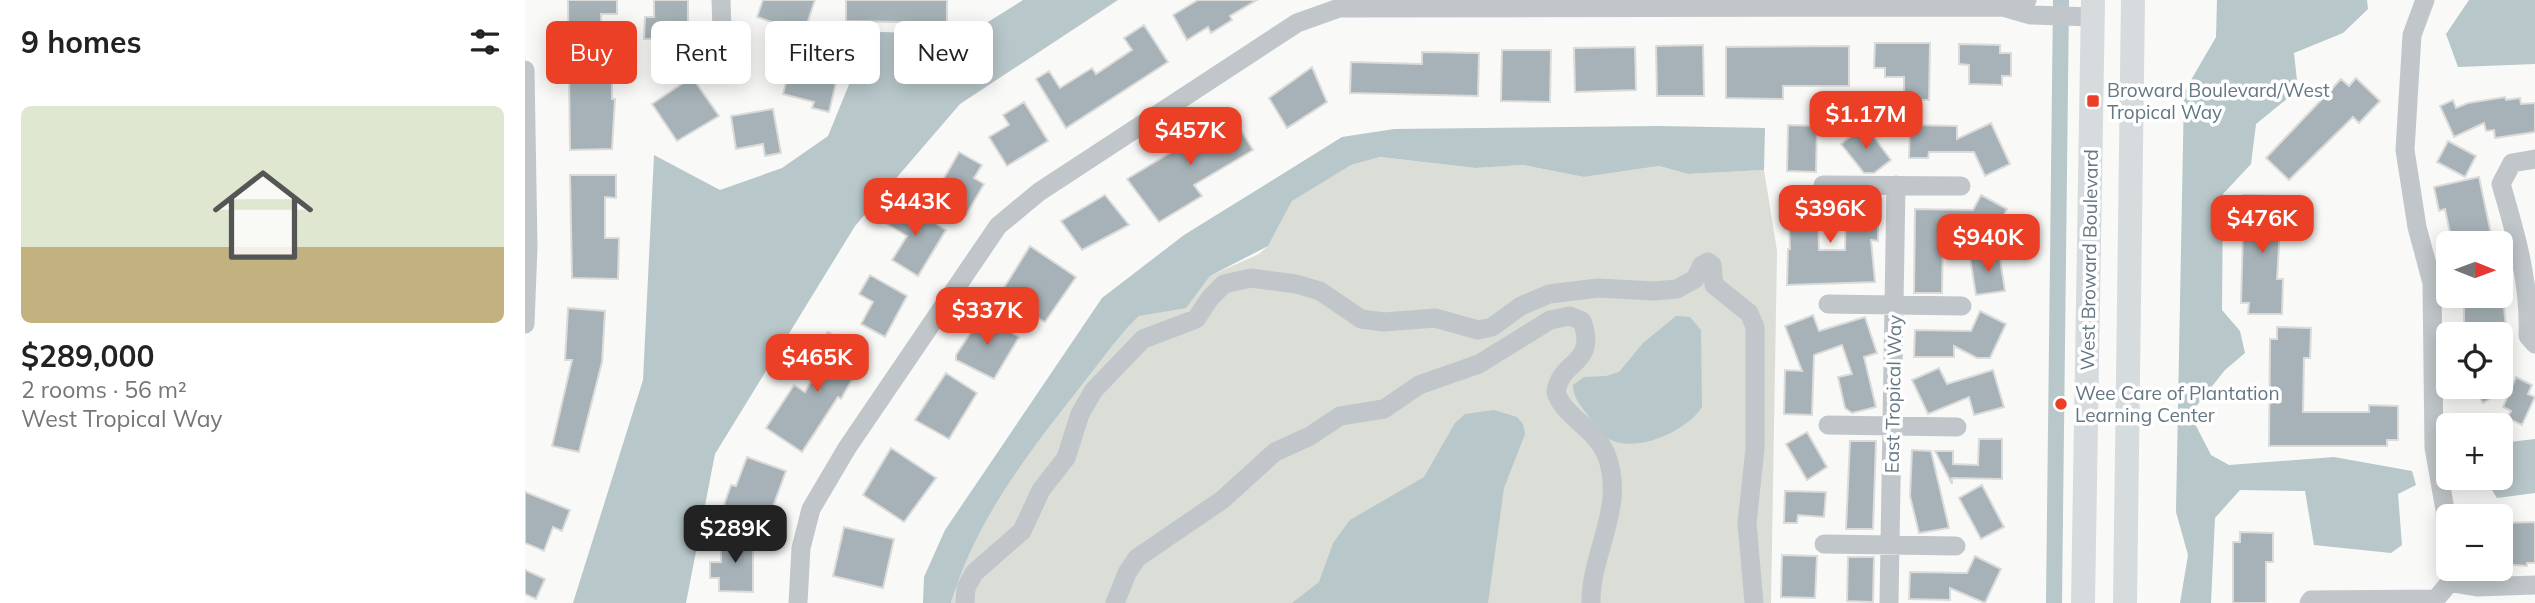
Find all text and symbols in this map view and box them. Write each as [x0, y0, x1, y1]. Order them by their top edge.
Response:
chip: Buy [546, 21, 637, 84]
chip: Rent [651, 21, 751, 84]
chip: Filters [765, 21, 880, 84]
chip: New [894, 21, 993, 84]
text: 9 homes [21, 23, 142, 61]
icon: filters [466, 23, 504, 61]
place label: Broward Boulevard/West Tropical Way [2107, 78, 2330, 124]
pin: $1.17M [1809, 92, 1923, 151]
marker: Broward Boulevard/West Tropical Way [2085, 93, 2101, 109]
text: $1.17M [1826, 99, 1906, 128]
pin: $457K [1141, 108, 1239, 167]
text: $457K [1155, 115, 1225, 144]
street label: West Broward Boulevard [2075, 149, 2103, 371]
icon: home [200, 152, 326, 278]
pin: $443K [866, 178, 964, 238]
text: $443K [880, 186, 950, 215]
pin: $396K [1781, 186, 1879, 245]
text: $396K [1795, 193, 1865, 222]
pin: $476K [2213, 196, 2311, 255]
text: $476K [2227, 203, 2297, 232]
pin: $940K [1939, 215, 2037, 274]
text: $940K [1953, 222, 2023, 251]
north arrow [2436, 231, 2513, 308]
map controls [2436, 231, 2513, 581]
pin: $337K [938, 288, 1036, 347]
text: $337K [952, 295, 1022, 324]
street label: East Tropical Way [1880, 315, 1906, 473]
button: locate [2436, 322, 2513, 399]
pin: $465K [768, 334, 866, 394]
text: $289,000 [21, 337, 154, 375]
text: $465K [782, 342, 852, 371]
text: 2 rooms · 56 m² [21, 375, 187, 404]
place label: Wee Care of Plantation Learning Center [2075, 381, 2280, 427]
marker: Wee Care of Plantation Learning Center [2053, 396, 2069, 412]
text: West Tropical Way [21, 404, 223, 433]
button: + [2436, 413, 2513, 490]
button: − [2436, 504, 2513, 581]
pin: $289K [686, 505, 784, 565]
text: $289K [700, 513, 770, 542]

